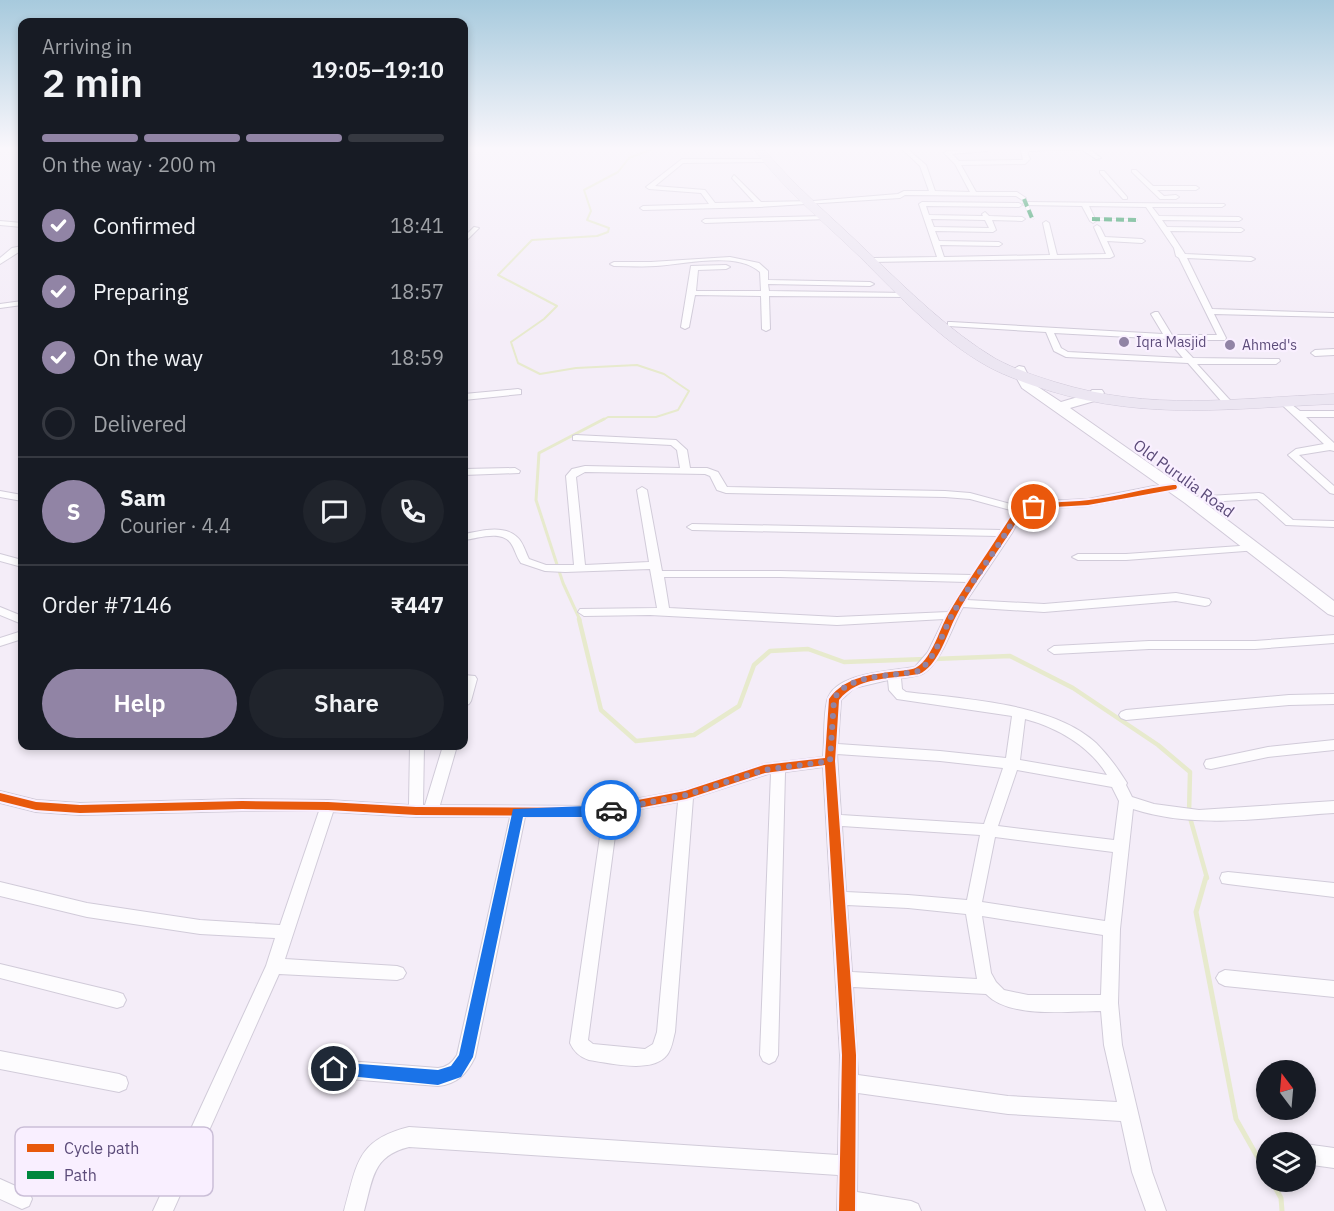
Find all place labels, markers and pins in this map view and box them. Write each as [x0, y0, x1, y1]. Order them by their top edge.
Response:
place label: Iqra Masjid [1136, 333, 1206, 351]
marker: Iqra Masjid [1117, 335, 1131, 349]
place label: Ahmed's [1242, 336, 1297, 354]
marker: Ahmed's [1223, 338, 1237, 352]
pin [1008, 481, 1059, 532]
pin [308, 1043, 359, 1094]

